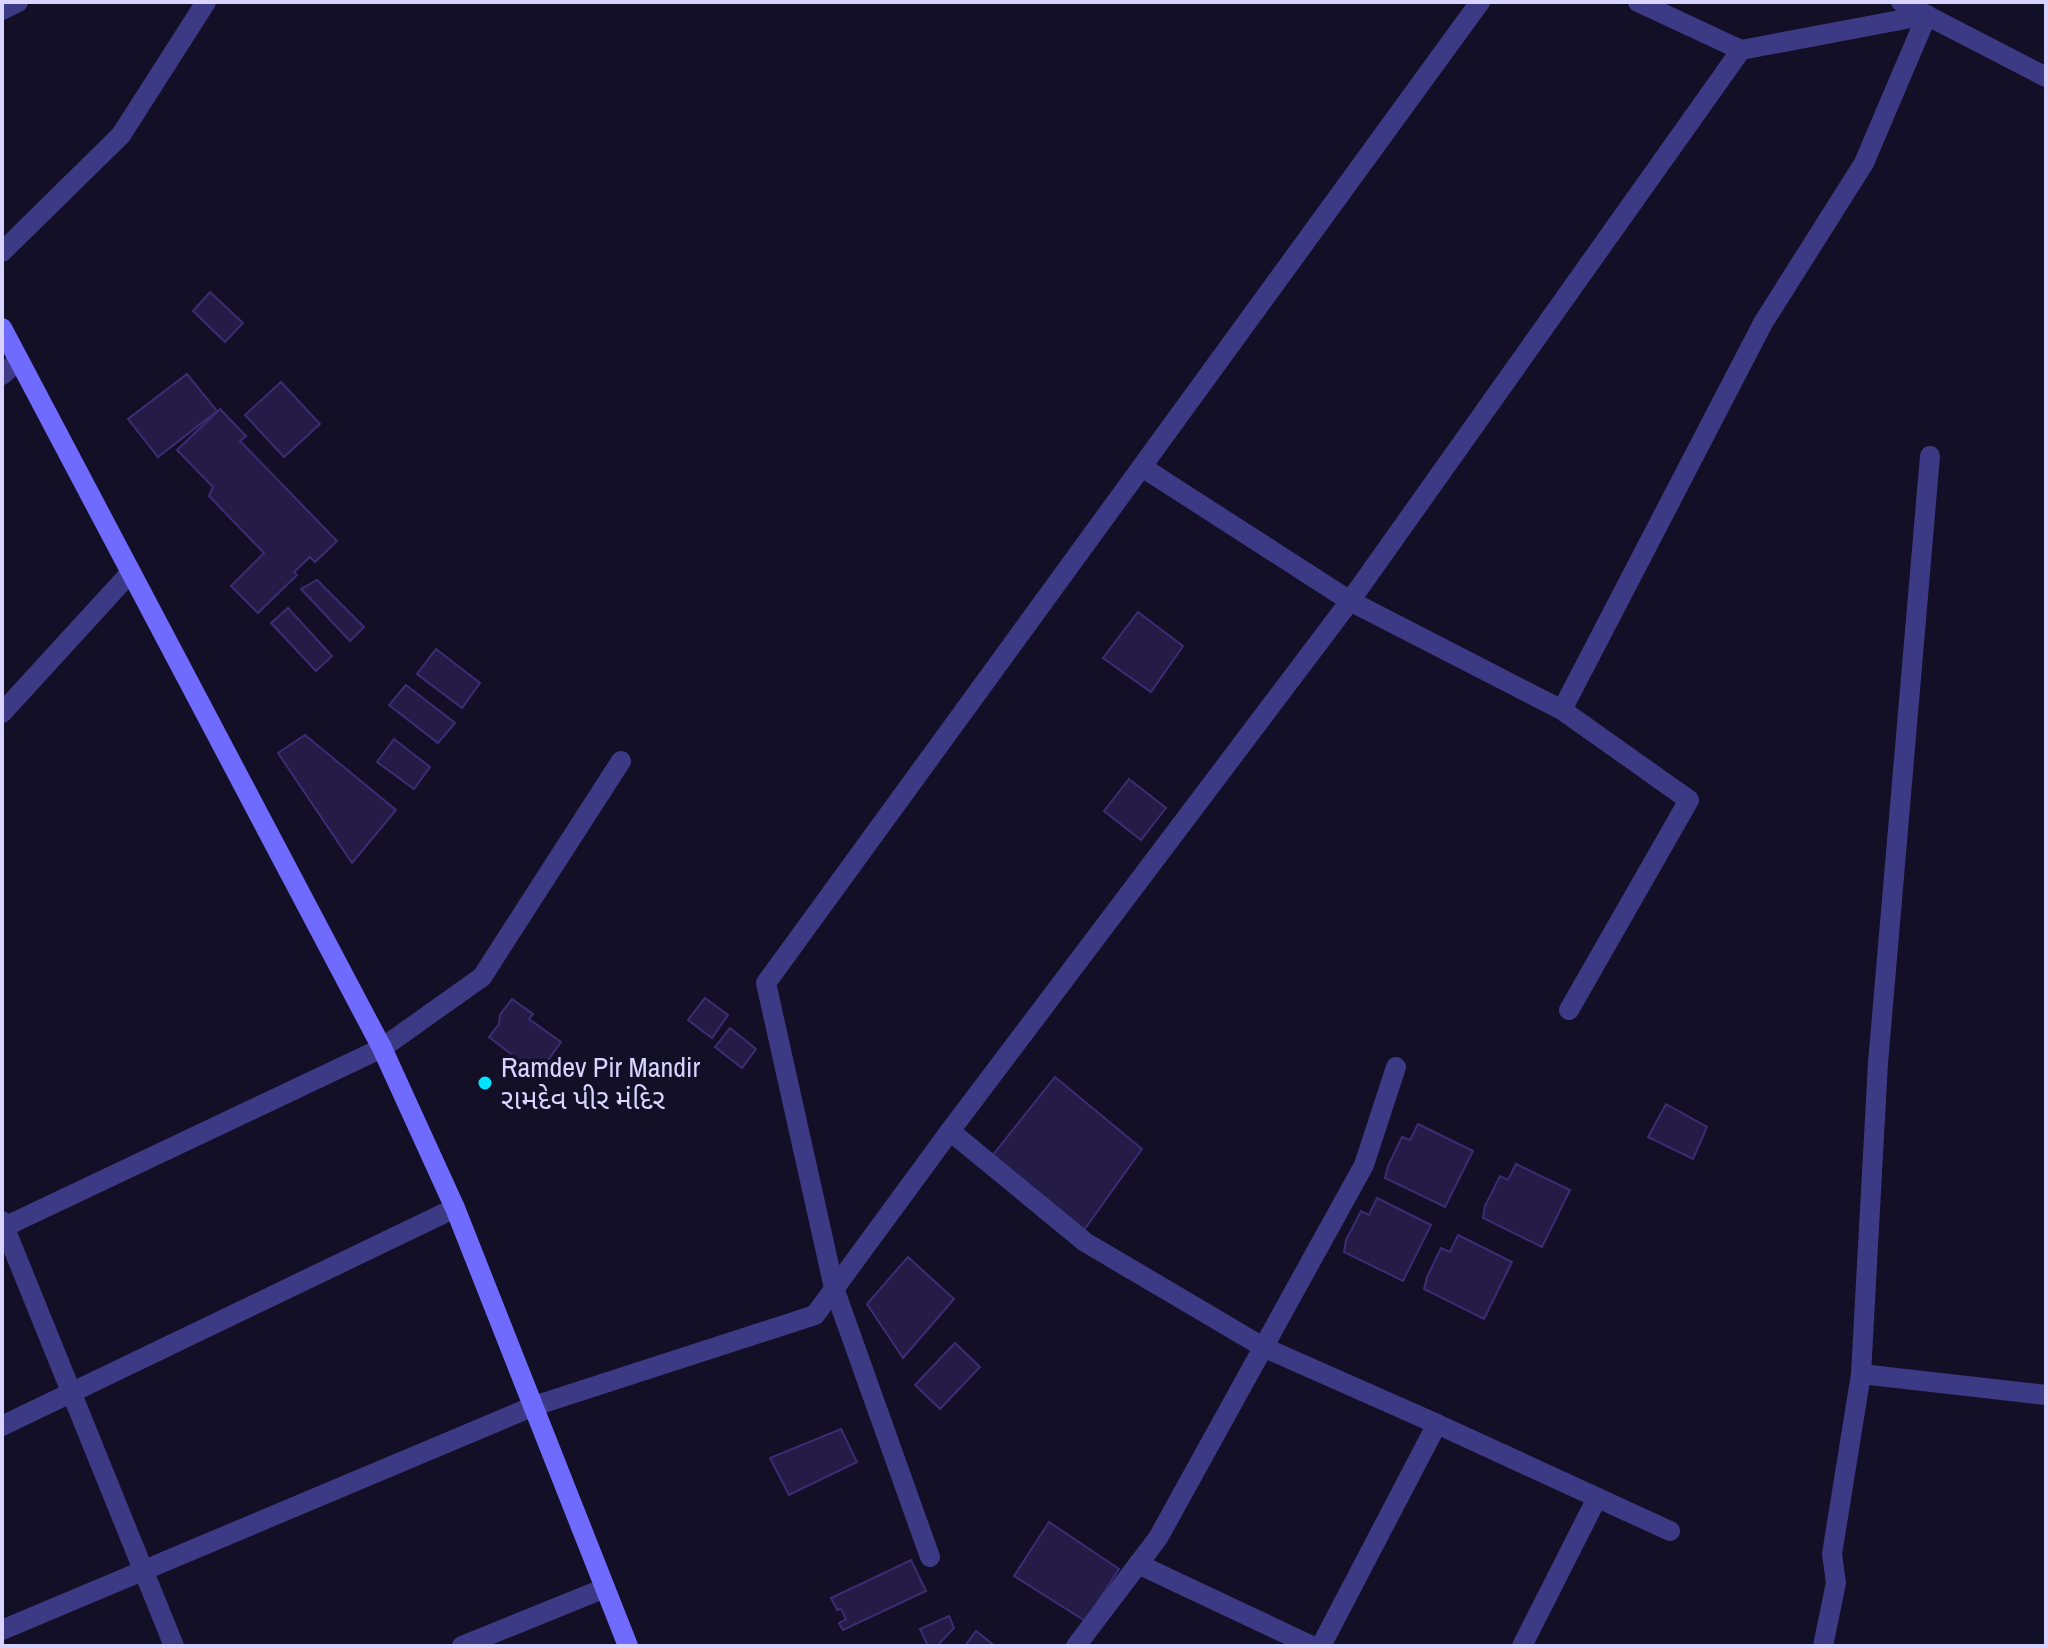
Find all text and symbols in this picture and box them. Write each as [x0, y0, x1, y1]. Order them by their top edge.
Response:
place label: Ramdev Pir Mandir રામદેવ પીર મંદિર [501, 1048, 700, 1118]
marker: Ramdev Pir Mandir રામદેવ પીર મંદિર [476, 1074, 494, 1092]

